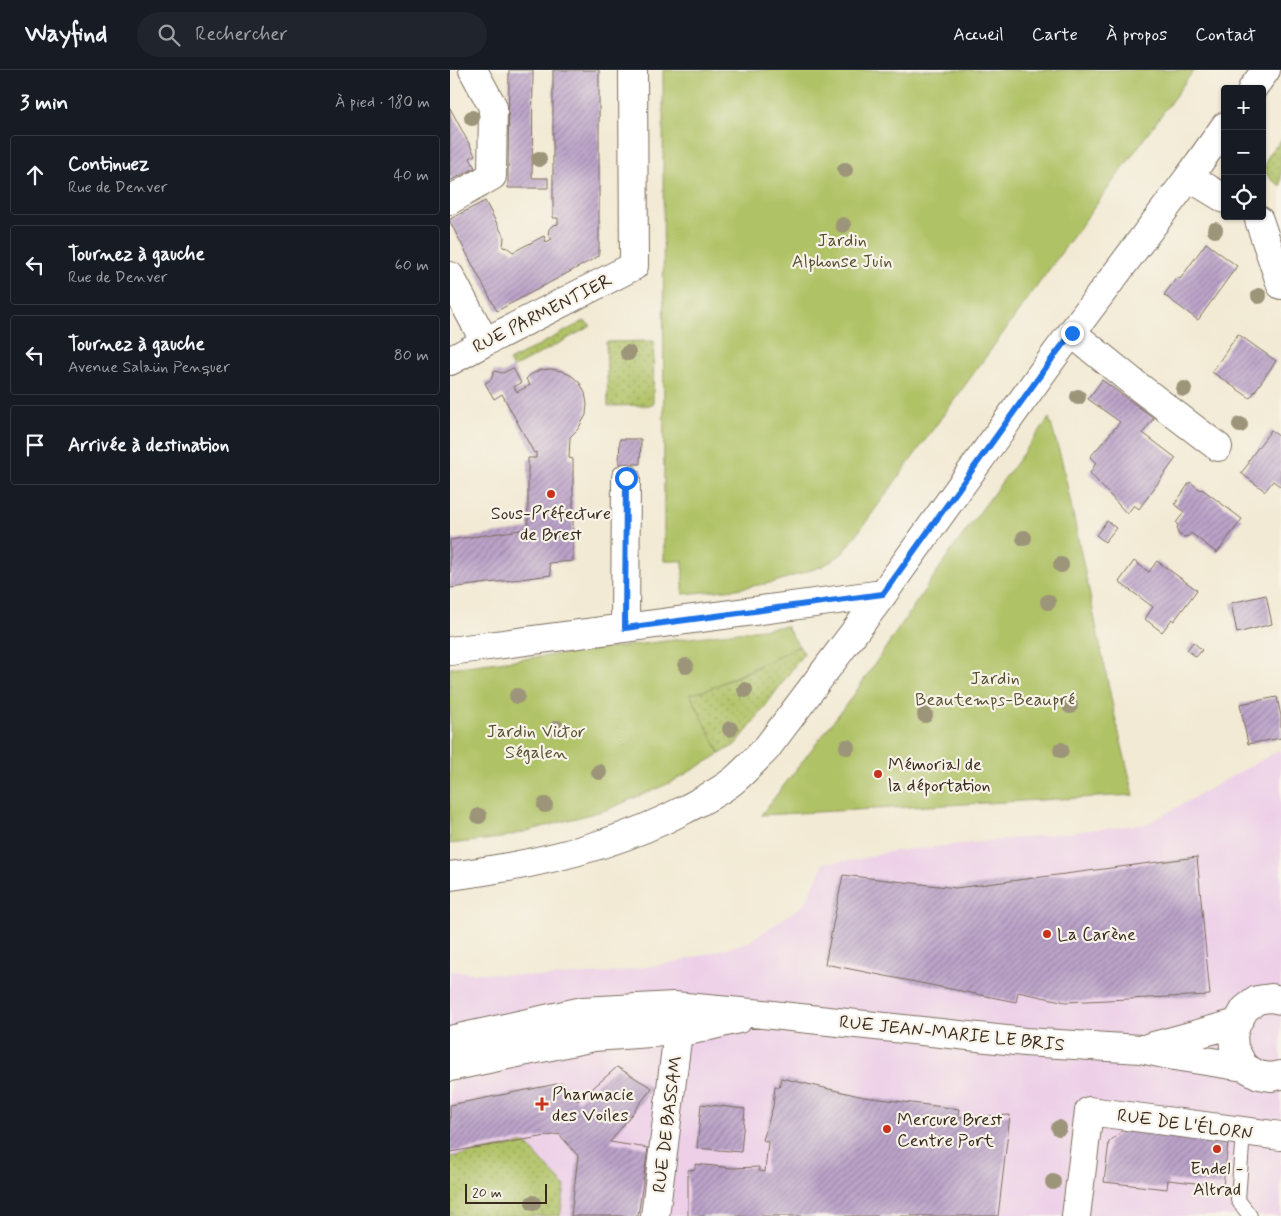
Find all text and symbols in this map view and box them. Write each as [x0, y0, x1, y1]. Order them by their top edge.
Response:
search box [137, 12, 487, 57]
text: Wayfind [25, 19, 107, 50]
icon: search [155, 21, 183, 49]
text: Rechercher [195, 22, 288, 47]
text: Accueil [953, 23, 1004, 47]
text: Carte [1032, 23, 1078, 47]
text: À propos [1106, 23, 1167, 47]
text: Contact [1195, 23, 1256, 47]
map controls [1221, 85, 1266, 220]
button: + [1221, 85, 1266, 130]
text: 3 min [20, 89, 68, 117]
text: À pied · 180 m [335, 92, 430, 113]
button: − [1221, 130, 1266, 175]
text: Continuez [68, 152, 149, 177]
icon: ahead [21, 161, 49, 189]
text: 40 m [393, 165, 429, 186]
button: locate [1221, 175, 1266, 220]
text: Rue de Denver [68, 177, 167, 198]
park label: Jardin Alphonse Juin [792, 229, 892, 274]
text: Tournez à gauche [68, 242, 205, 267]
icon: left [21, 251, 49, 279]
text: 60 m [395, 255, 429, 276]
text: Rue de Denver [68, 267, 167, 288]
street label: RUE PARMENTIER [469, 268, 617, 359]
route end [1061, 322, 1084, 345]
text: Tournez à gauche [68, 332, 205, 357]
icon: left [21, 341, 49, 369]
text: 80 m [394, 345, 429, 366]
text: Avenue Salaün Penquer [68, 357, 230, 378]
icon: arrive [21, 431, 49, 459]
text: Arrivée à destination [68, 433, 229, 458]
route start [615, 467, 638, 490]
marker: Sous-Préfecture de Brest [545, 488, 557, 500]
place label: Sous-Préfecture de Brest [491, 502, 611, 547]
park label: Jardin Beautemps-Beaupré [915, 667, 1075, 712]
park label: Jardin Victor Ségalen [487, 720, 586, 765]
place label: Mémorial de la déportation [888, 753, 991, 798]
marker: Mémorial de la déportation [872, 768, 884, 780]
place label: La Carène [1057, 923, 1136, 947]
marker: La Carène [1041, 928, 1053, 940]
street label: RUE JEAN-MARIE LE BRIS [838, 1010, 1066, 1058]
street label: RUE DE BASSAM [648, 1054, 688, 1194]
place label: Pharmacie des Voiles [552, 1083, 634, 1128]
marker: Pharmacie des Voiles [536, 1098, 548, 1110]
street label: RUE DE L'ÉLORN [1116, 1104, 1255, 1146]
place label: Mercure Brest Centre Port [897, 1108, 1003, 1153]
marker: Mercure Brest Centre Port [881, 1123, 893, 1135]
marker: Endel - Altrad [1211, 1143, 1223, 1155]
place label: Endel - Altrad [1190, 1157, 1244, 1202]
scale bar [465, 1181, 548, 1204]
text: 20 m [472, 1184, 502, 1202]

